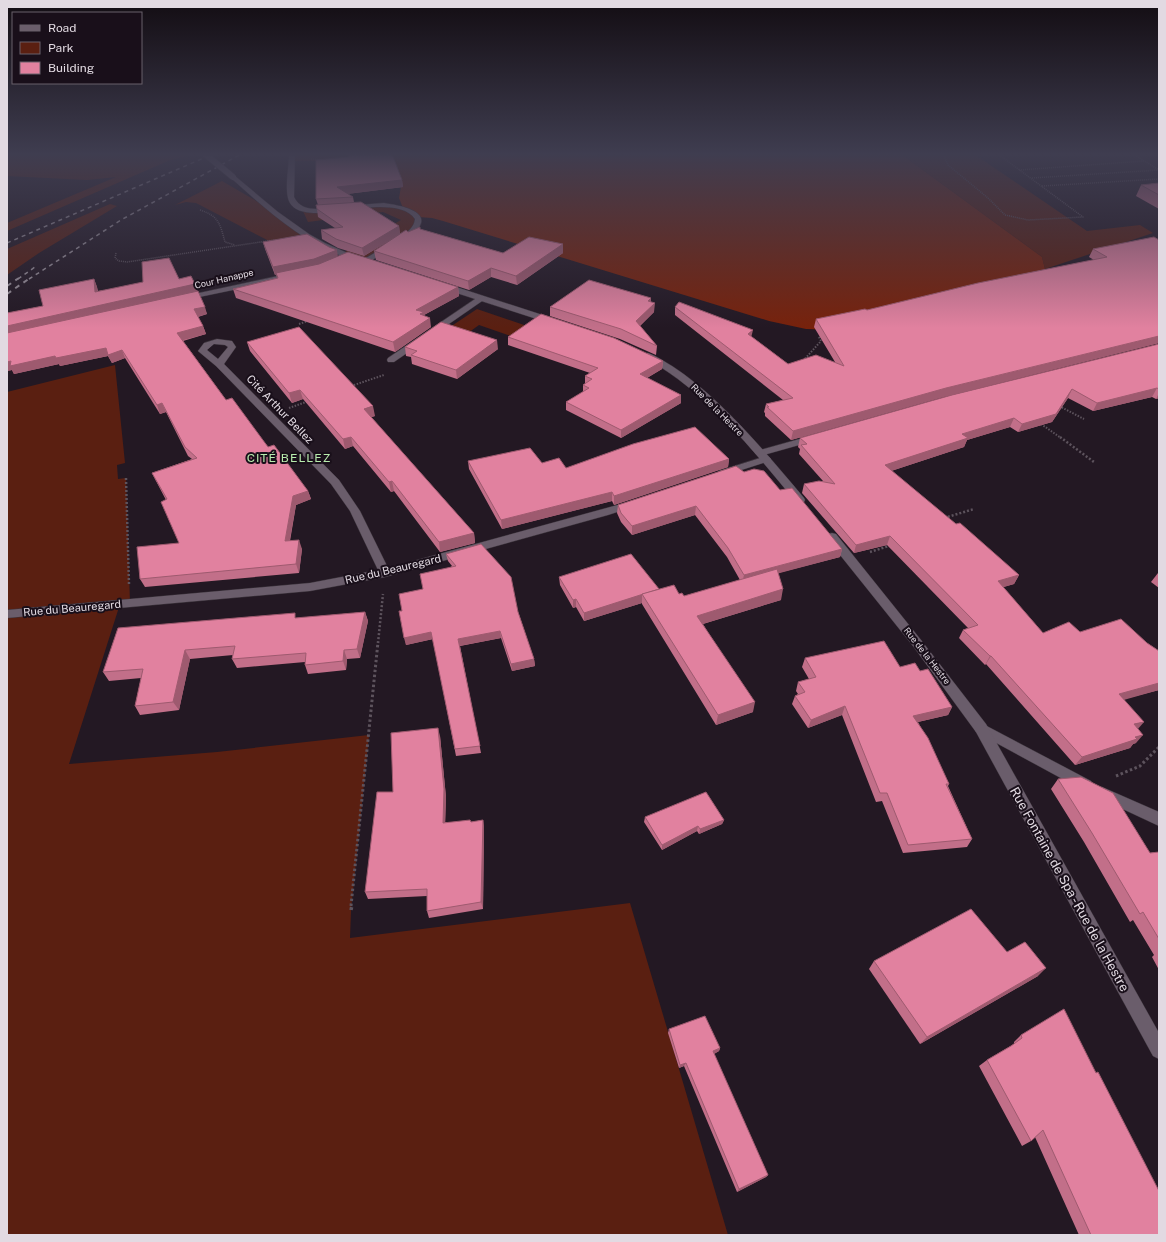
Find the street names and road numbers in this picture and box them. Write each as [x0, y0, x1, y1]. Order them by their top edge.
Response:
street label: Cour Hanappe [193, 266, 254, 291]
street label: Cité Arthur Bellez [244, 372, 316, 446]
street label: Rue de la Hestre [689, 381, 746, 438]
street label: Rue du Beauregard [344, 552, 442, 586]
street label: Rue du Beauregard [23, 598, 121, 618]
street label: Rue de la Hestre [902, 625, 953, 686]
street label: Rue Fontaine de Spa - Rue de la Hestre [1007, 784, 1132, 994]

